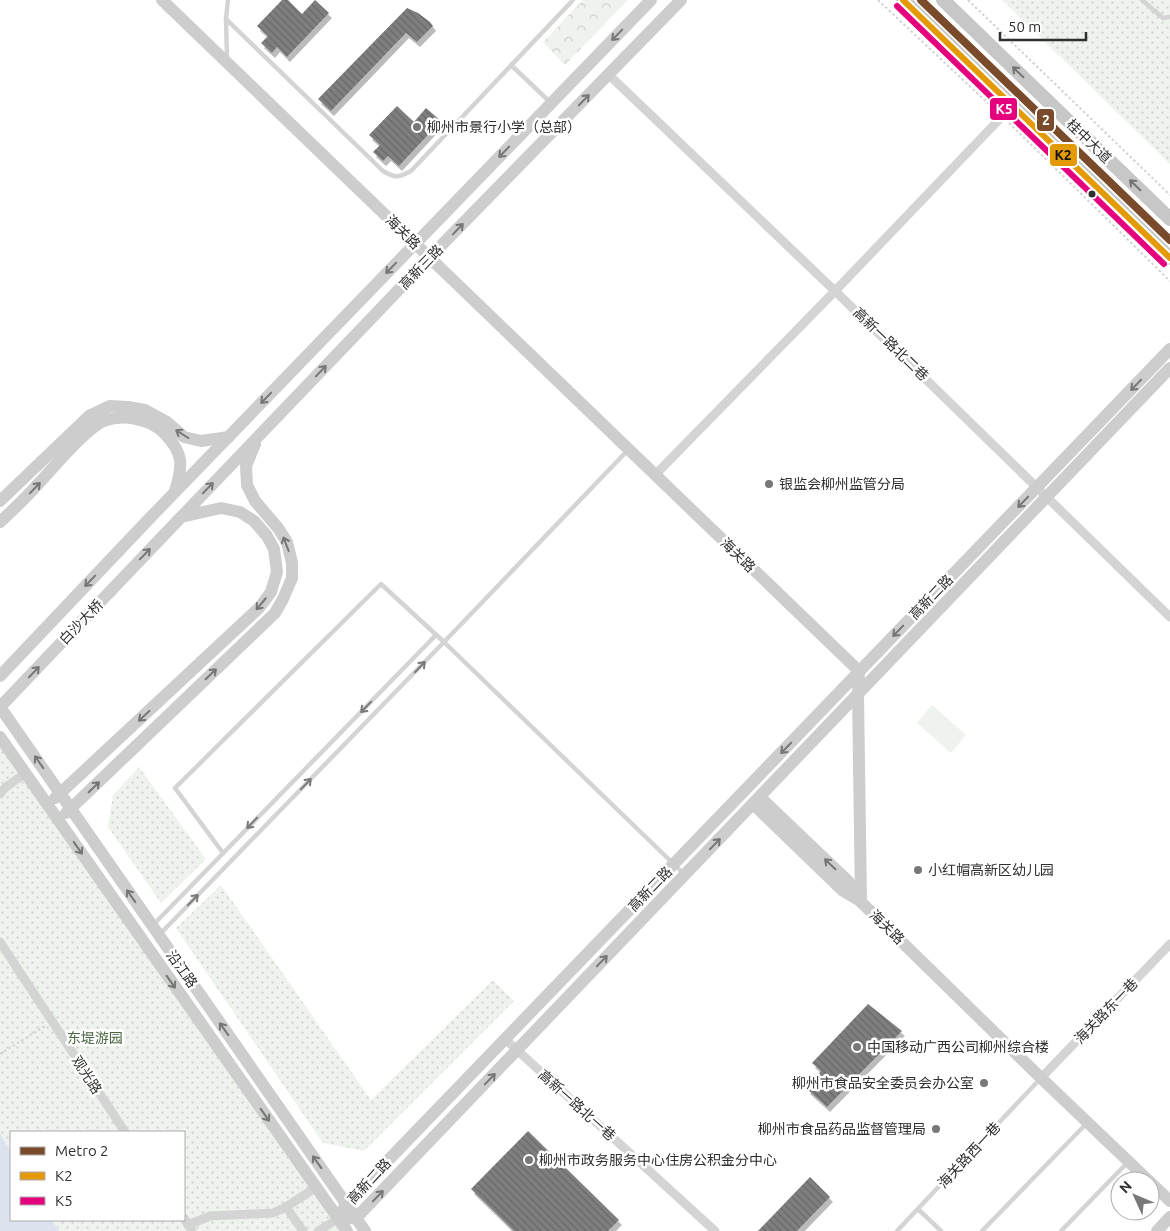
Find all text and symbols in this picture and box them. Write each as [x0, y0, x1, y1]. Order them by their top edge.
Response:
scale bar [1000, 10, 1086, 42]
text: 50 m [1008, 18, 1041, 35]
one-way arrow [611, 29, 623, 41]
one-way arrow [1012, 66, 1024, 78]
one-way arrow [578, 94, 590, 106]
line badge: K5 [989, 97, 1018, 121]
text: K5 [995, 101, 1013, 117]
line badge: 2 [1036, 108, 1055, 132]
text: 2 [1042, 112, 1050, 128]
street label: 桂中大道 [1063, 116, 1115, 166]
place label: 柳州市景行小学（总部） [427, 119, 581, 135]
marker: 柳州市景行小学（总部） [411, 121, 423, 133]
line badge: K2 [1049, 143, 1078, 167]
one-way arrow [498, 145, 510, 158]
text: K2 [1054, 147, 1072, 163]
one-way arrow [1129, 179, 1141, 191]
unlabelled marker [1087, 189, 1097, 199]
street label: 海关路 [382, 212, 424, 252]
one-way arrow [452, 223, 464, 235]
street label: 高新三路 [396, 241, 446, 293]
one-way arrow [385, 262, 397, 275]
street label: 高新一路北二巷 [850, 304, 932, 384]
one-way arrow [315, 365, 327, 377]
one-way arrow [1130, 378, 1142, 391]
one-way arrow [260, 392, 272, 404]
one-way arrow [175, 428, 189, 439]
place label: 银监会柳州监管分局 [779, 476, 905, 492]
marker: 银监会柳州监管分局 [763, 478, 775, 490]
one-way arrow [29, 481, 41, 494]
one-way arrow [202, 483, 214, 495]
one-way arrow [1017, 495, 1029, 508]
street label: 海关路 [717, 535, 759, 575]
one-way arrow [281, 537, 290, 552]
one-way arrow [139, 548, 152, 560]
street label: 高新二路 [906, 571, 956, 623]
one-way arrow [84, 575, 96, 587]
street label: 白沙大桥 [56, 596, 106, 648]
one-way arrow [256, 597, 267, 610]
one-way arrow [892, 625, 905, 637]
one-way arrow [413, 662, 425, 674]
one-way arrow [28, 665, 40, 678]
one-way arrow [205, 668, 218, 680]
one-way arrow [360, 701, 372, 713]
one-way arrow [137, 710, 150, 722]
one-way arrow [780, 742, 792, 754]
one-way arrow [34, 755, 44, 769]
one-way arrow [300, 778, 312, 790]
one-way arrow [88, 780, 100, 793]
one-way arrow [246, 817, 258, 830]
one-way arrow [709, 838, 721, 850]
one-way arrow [73, 841, 83, 855]
one-way arrow [824, 858, 837, 870]
place label: 小红帽高新区幼儿园 [928, 862, 1054, 878]
street label: 高新二路 [625, 863, 675, 915]
marker: 小红帽高新区幼儿园 [912, 864, 924, 876]
one-way arrow [126, 889, 136, 903]
one-way arrow [187, 894, 199, 906]
street label: 海关路 [866, 907, 908, 947]
street label: 沿江路 [163, 947, 201, 991]
one-way arrow [596, 955, 608, 968]
one-way arrow [166, 974, 176, 988]
street label: 海关路东一巷 [1071, 975, 1141, 1047]
one-way arrow [219, 1022, 229, 1036]
park label: 东堤游园 [67, 1030, 123, 1046]
place label: 中国移动广西公司柳州综合楼 [867, 1039, 1049, 1055]
marker: 中国移动广西公司柳州综合楼 [851, 1041, 863, 1053]
street label: 观光路 [69, 1053, 105, 1097]
street label: 高新一路北一巷 [535, 1066, 619, 1144]
one-way arrow [484, 1072, 496, 1085]
place label: 柳州市食品安全委员会办公室 [792, 1075, 974, 1091]
marker: 柳州市食品安全委员会办公室 [978, 1077, 990, 1089]
one-way arrow [260, 1108, 270, 1122]
street label: 海关路西一巷 [935, 1119, 1003, 1191]
place label: 柳州市食品药品监督管理局 [758, 1121, 926, 1137]
marker: 柳州市食品药品监督管理局 [930, 1123, 942, 1135]
legend [10, 1131, 185, 1221]
text: Metro 2 [55, 1142, 109, 1159]
place label: 柳州市政务服务中心住房公积金分中心 [539, 1152, 777, 1168]
marker: 柳州市政务服务中心住房公积金分中心 [523, 1154, 535, 1166]
one-way arrow [312, 1155, 322, 1169]
street label: 高新二路 [344, 1155, 394, 1207]
text: K2 [55, 1167, 73, 1184]
north arrow [1110, 1171, 1160, 1221]
text: N [1116, 1178, 1135, 1196]
one-way arrow [371, 1190, 384, 1202]
text: K5 [55, 1192, 73, 1209]

